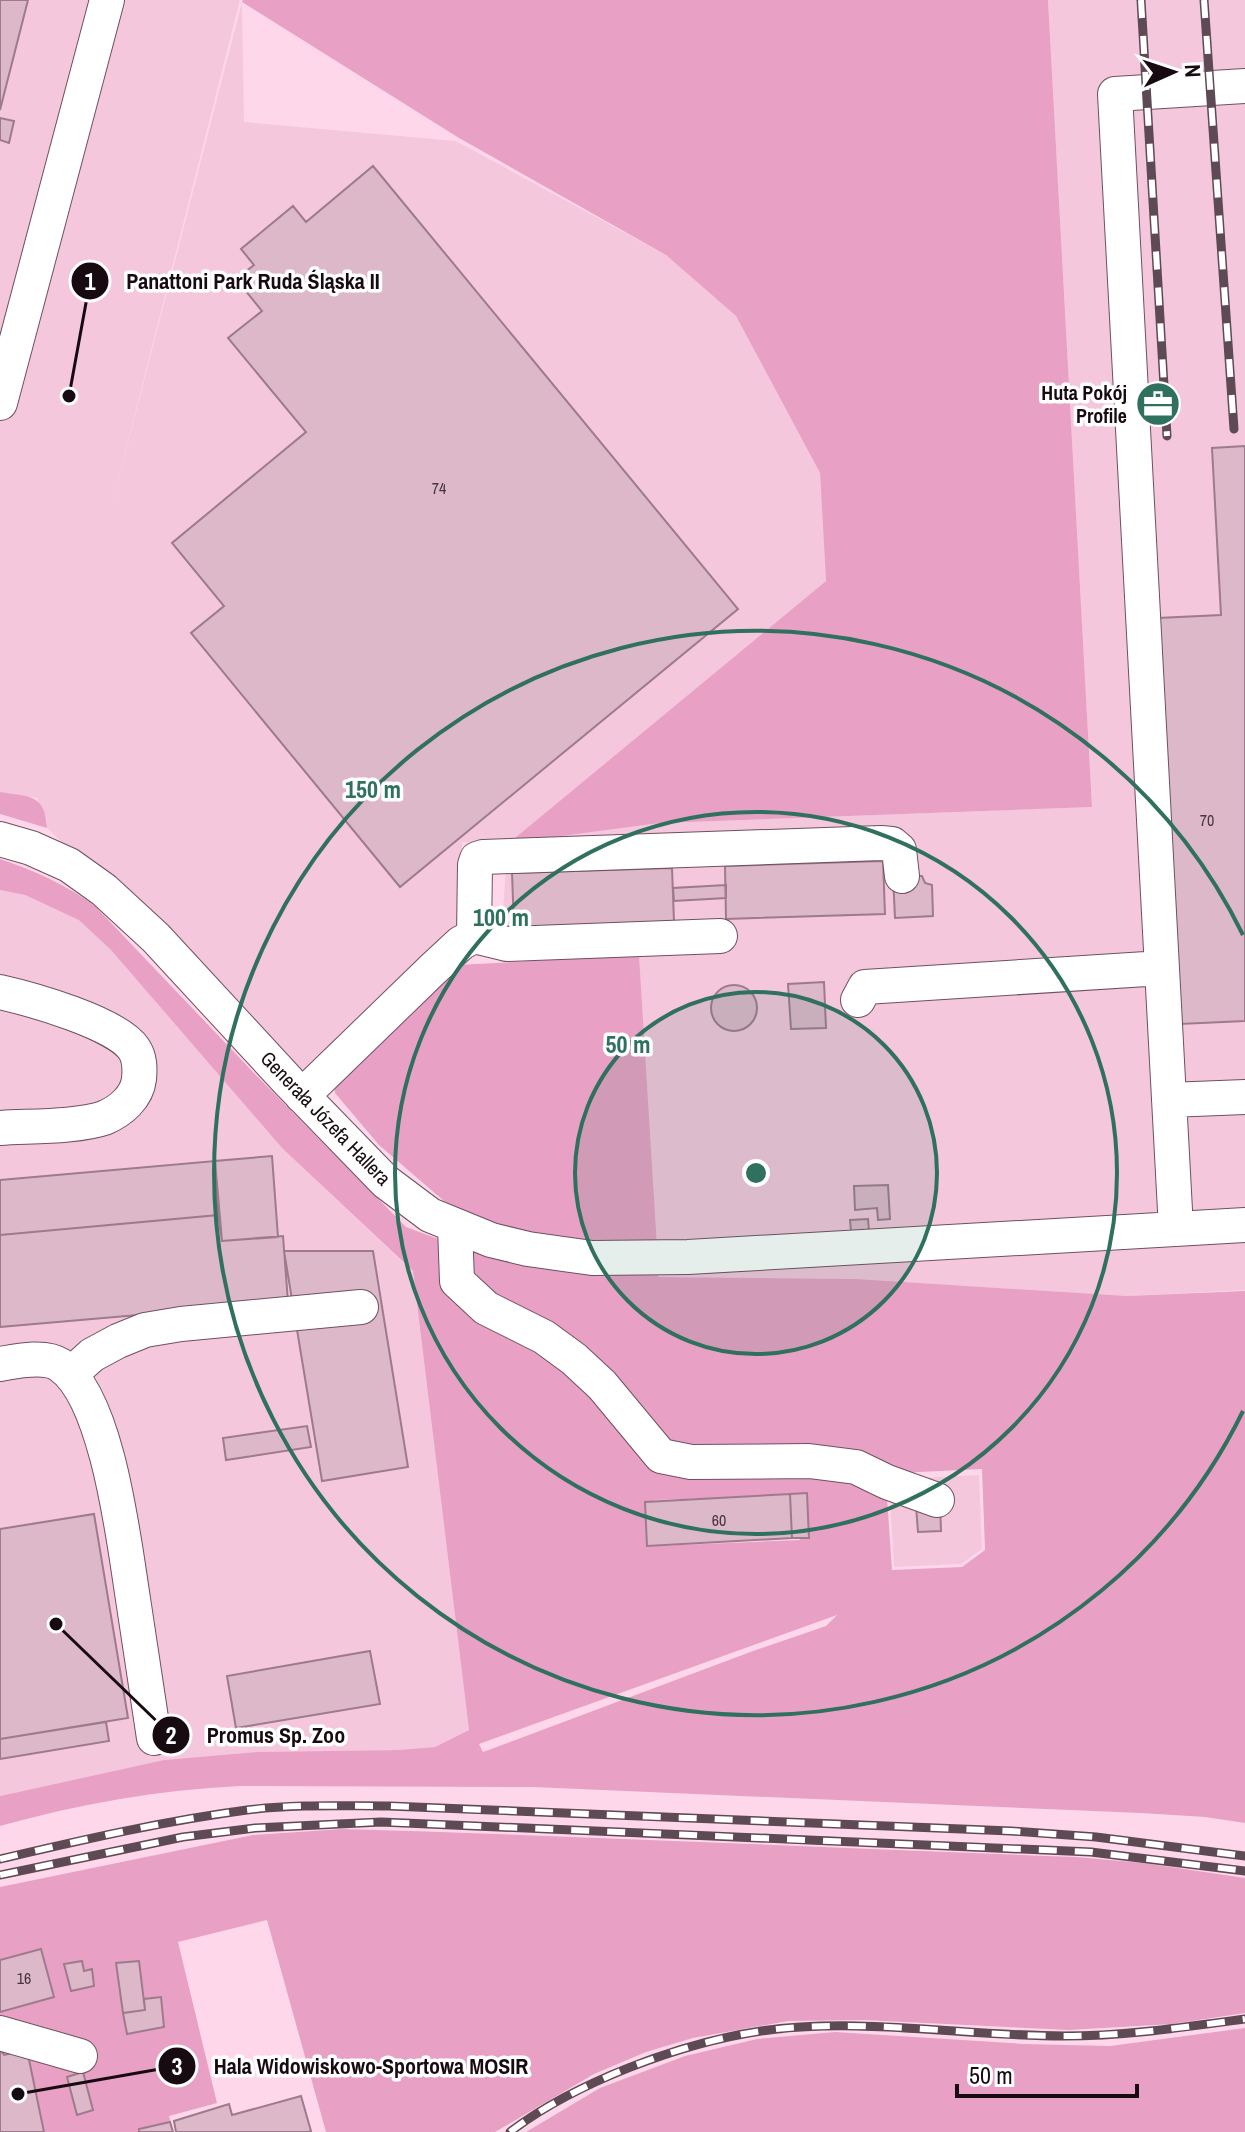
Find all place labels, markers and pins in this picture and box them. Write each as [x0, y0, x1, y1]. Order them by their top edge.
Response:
callout: Panattoni Park Ruda Śląska II [70, 258, 396, 304]
place label: Huta Pokój Profile [1041, 379, 1127, 429]
office icon: Huta Pokój Profile [1134, 380, 1182, 428]
centre of rings [742, 1159, 770, 1187]
callout: Promus Sp. Zoo [151, 1712, 362, 1758]
callout: Hala Widowiskowo-Sportowa MOSIR [157, 2043, 544, 2089]

